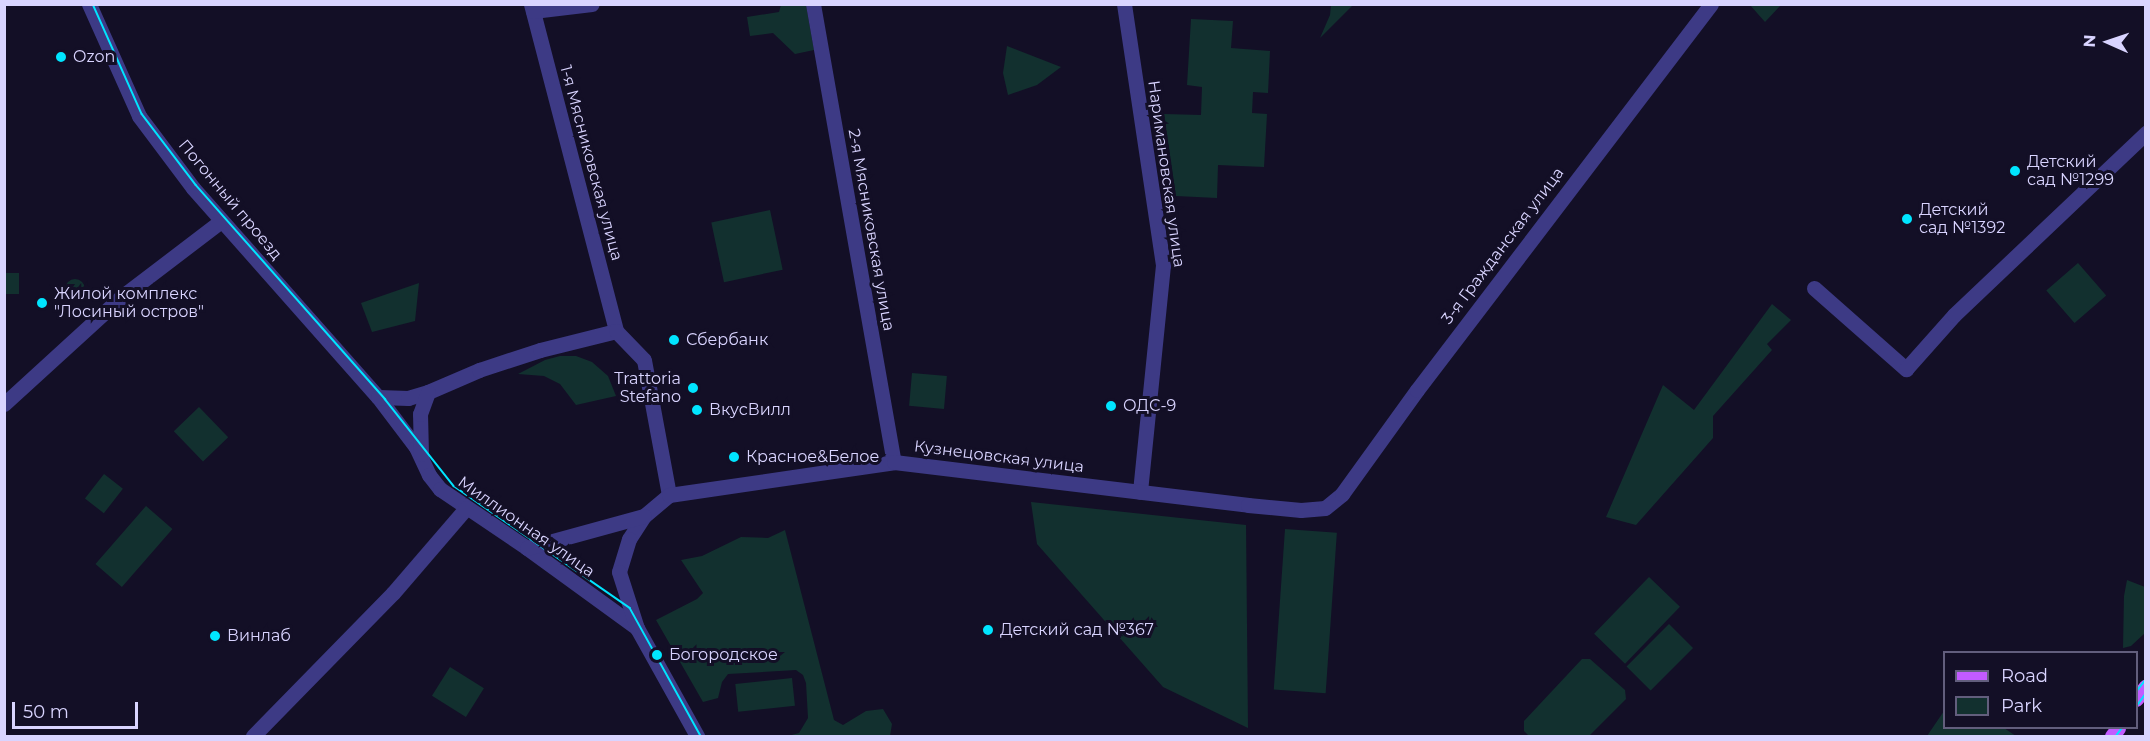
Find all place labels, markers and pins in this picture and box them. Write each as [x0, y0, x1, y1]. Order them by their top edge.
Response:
place label: Ozon [73, 47, 115, 67]
marker: Ozon [54, 50, 68, 64]
place label: Детский сад №1299 [2027, 152, 2114, 190]
marker: Детский сад №1299 [2008, 164, 2022, 178]
place label: Детский сад №1392 [1919, 200, 2005, 238]
marker: Детский сад №1392 [1900, 212, 1914, 226]
place label: Жилой комплекс "Лосиный остров" [54, 284, 204, 322]
marker: Жилой комплекс "Лосиный остров" [35, 296, 49, 310]
place label: Сбербанк [686, 330, 768, 350]
marker: Сбербанк [667, 333, 681, 347]
place label: Trattoria Stefano [614, 369, 681, 407]
marker: Trattoria Stefano [686, 381, 700, 395]
place label: ОДС-9 [1123, 396, 1176, 416]
marker: ОДС-9 [1104, 399, 1118, 413]
place label: ВкусВилл [709, 400, 791, 420]
marker: ВкусВилл [690, 403, 704, 417]
place label: Красное&Белое [746, 447, 879, 467]
marker: Красное&Белое [727, 450, 741, 464]
place label: Детский сад №367 [1000, 620, 1154, 640]
marker: Детский сад №367 [981, 623, 995, 637]
place label: Винлаб [227, 626, 291, 646]
marker: Винлаб [208, 629, 222, 643]
place label: Богородское [669, 645, 778, 665]
marker: Богородское [650, 648, 664, 662]

